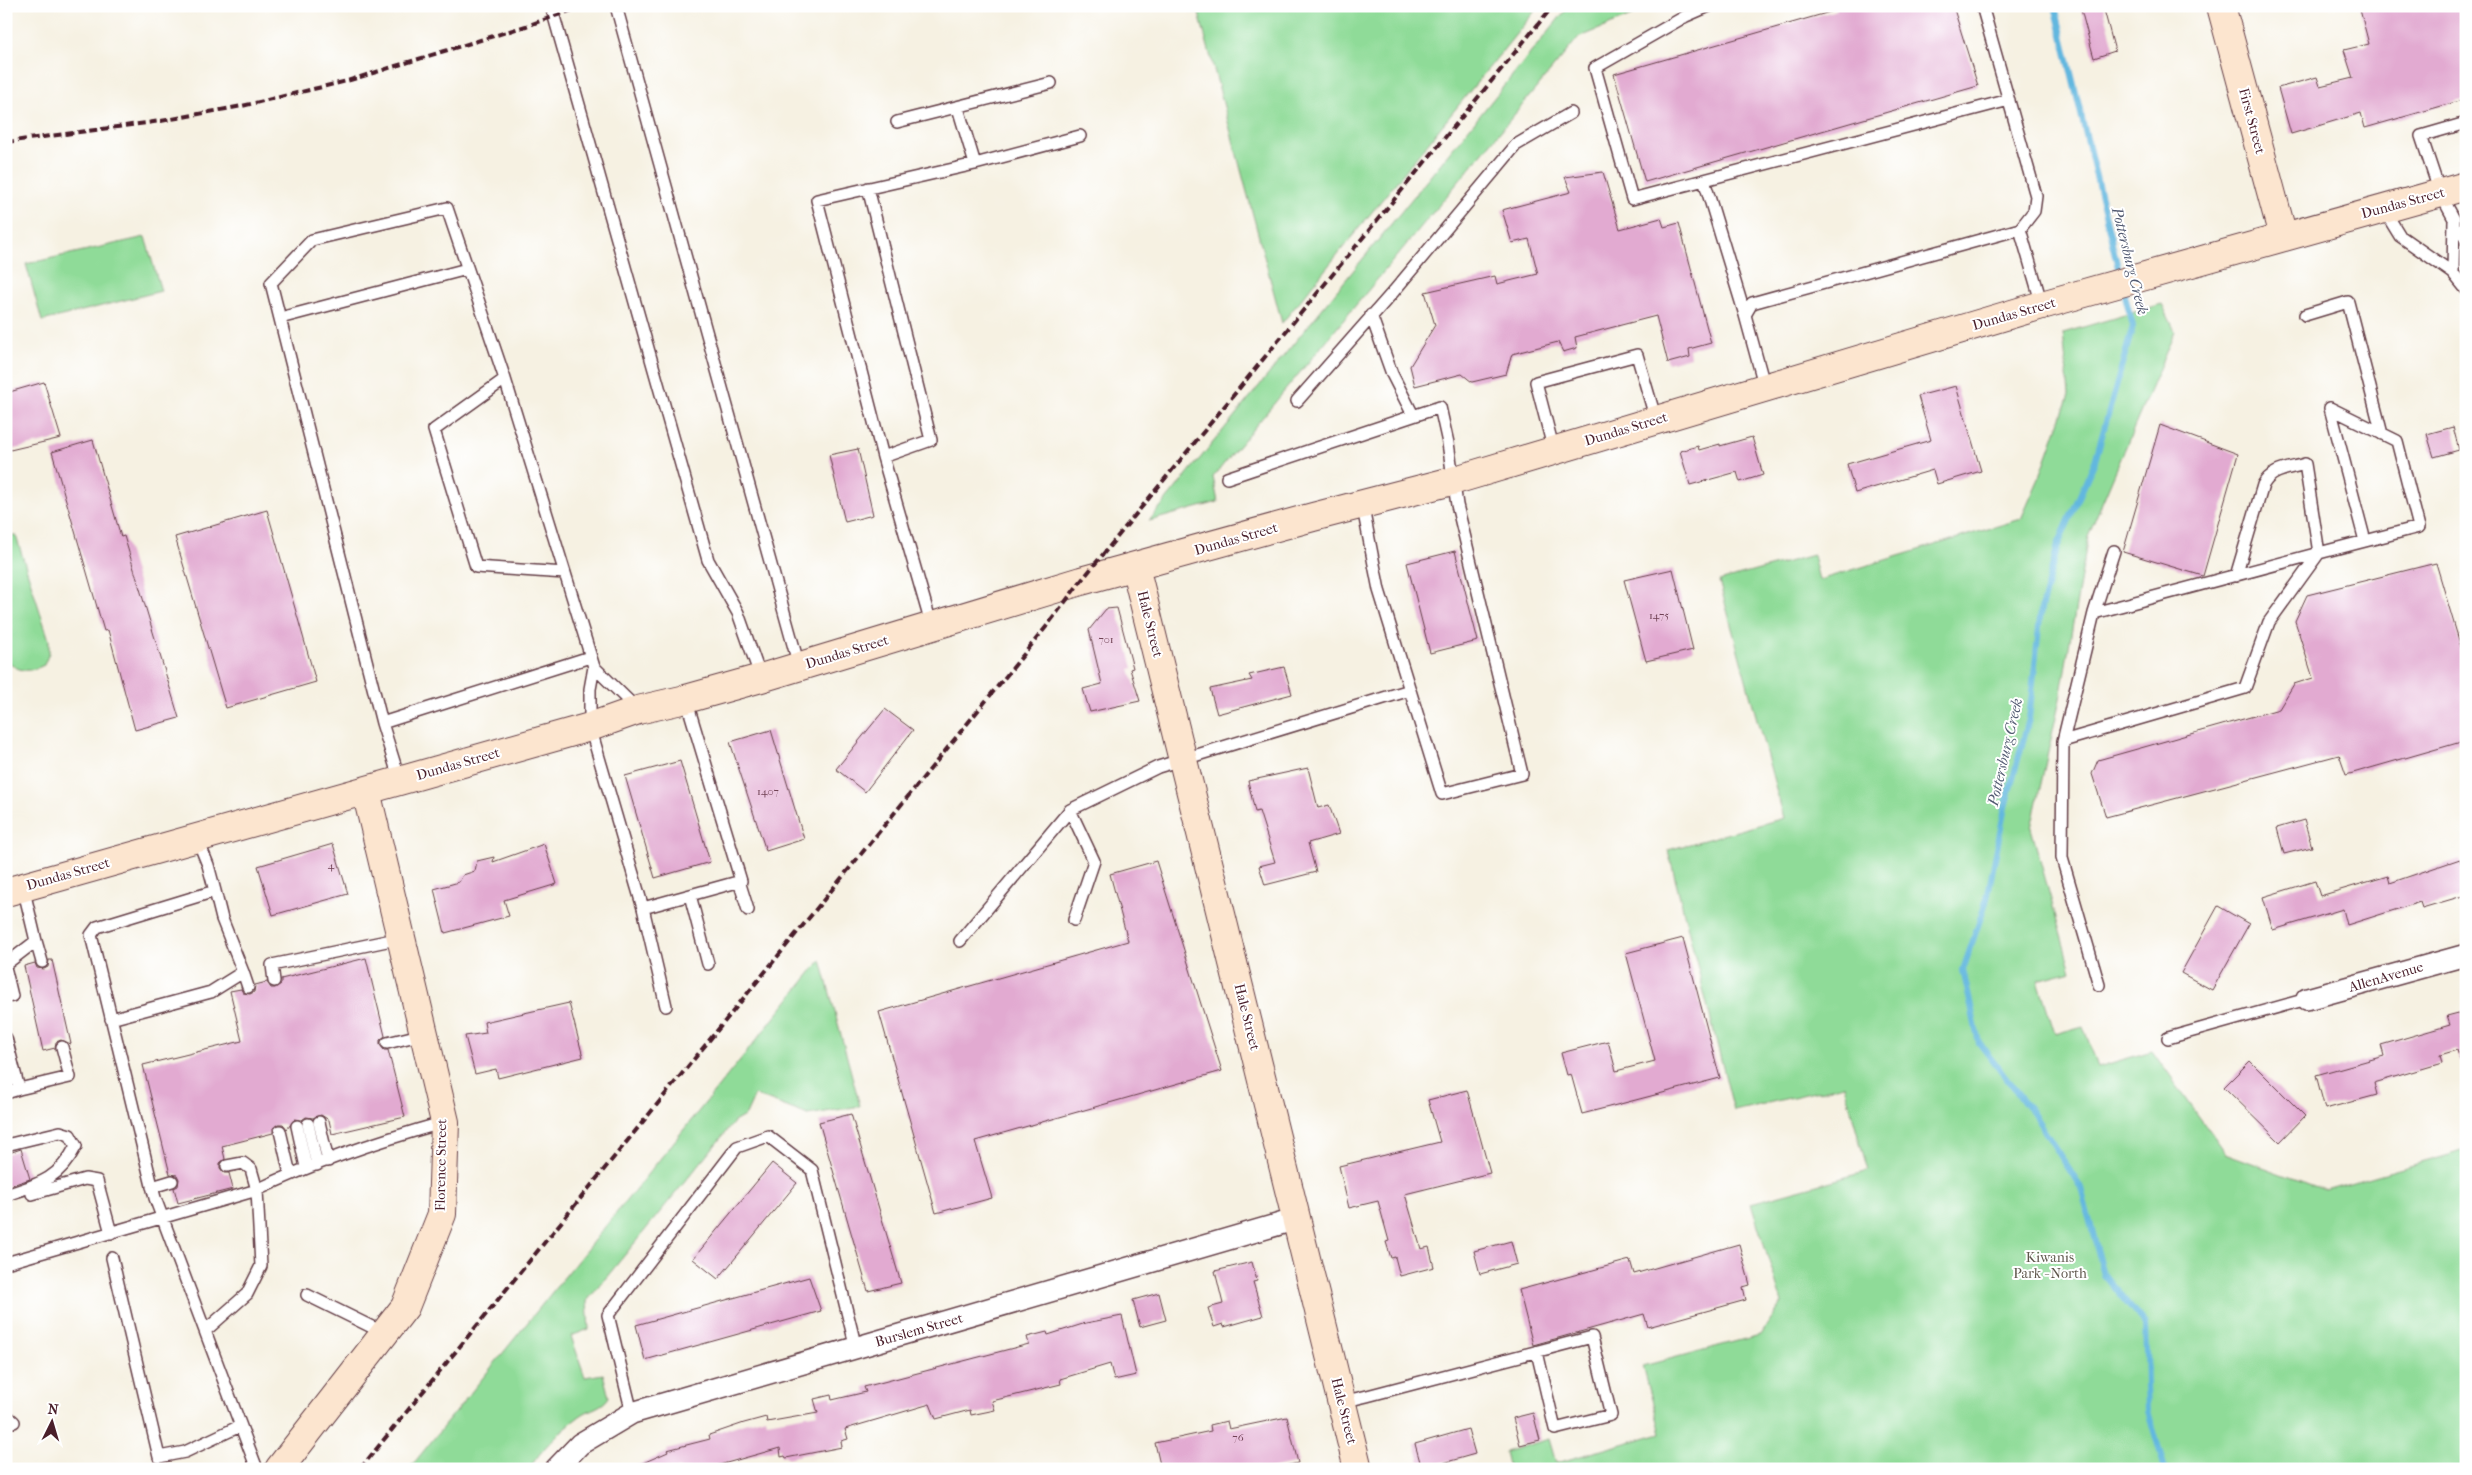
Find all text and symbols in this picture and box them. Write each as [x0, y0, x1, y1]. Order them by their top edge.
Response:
street label: First Street [2235, 86, 2269, 156]
street label: Dundas Street [2359, 184, 2447, 222]
water label: Pottersburg Creek [2108, 204, 2152, 317]
street label: Dundas Street [1970, 294, 2058, 334]
street label: Dundas Street [1582, 408, 1670, 450]
street label: Dundas Street [1192, 519, 1280, 559]
street label: Hale Street [1134, 589, 1166, 659]
house number: 1475 [1649, 609, 1669, 622]
street label: Dundas Street [803, 631, 891, 673]
house number: 701 [1098, 633, 1114, 646]
water label: Pottersburg Creek [1984, 696, 2026, 809]
street label: Dundas Street [414, 744, 502, 784]
house number: 1407 [757, 785, 779, 798]
street label: Dundas Street [24, 854, 112, 894]
house number: 4 [328, 859, 335, 872]
street label: AllenAvenue [2346, 958, 2425, 996]
street label: Hale Street [1231, 982, 1263, 1052]
street label: Florence Street [432, 1119, 450, 1211]
park label: Kiwanis Park - North [2013, 1249, 2087, 1282]
street label: Burslem Street [873, 1309, 965, 1351]
street label: Hale Street [1328, 1376, 1360, 1446]
north arrow [28, 1398, 78, 1448]
text: N [47, 1401, 59, 1419]
house number: 76 [1232, 1431, 1244, 1444]

